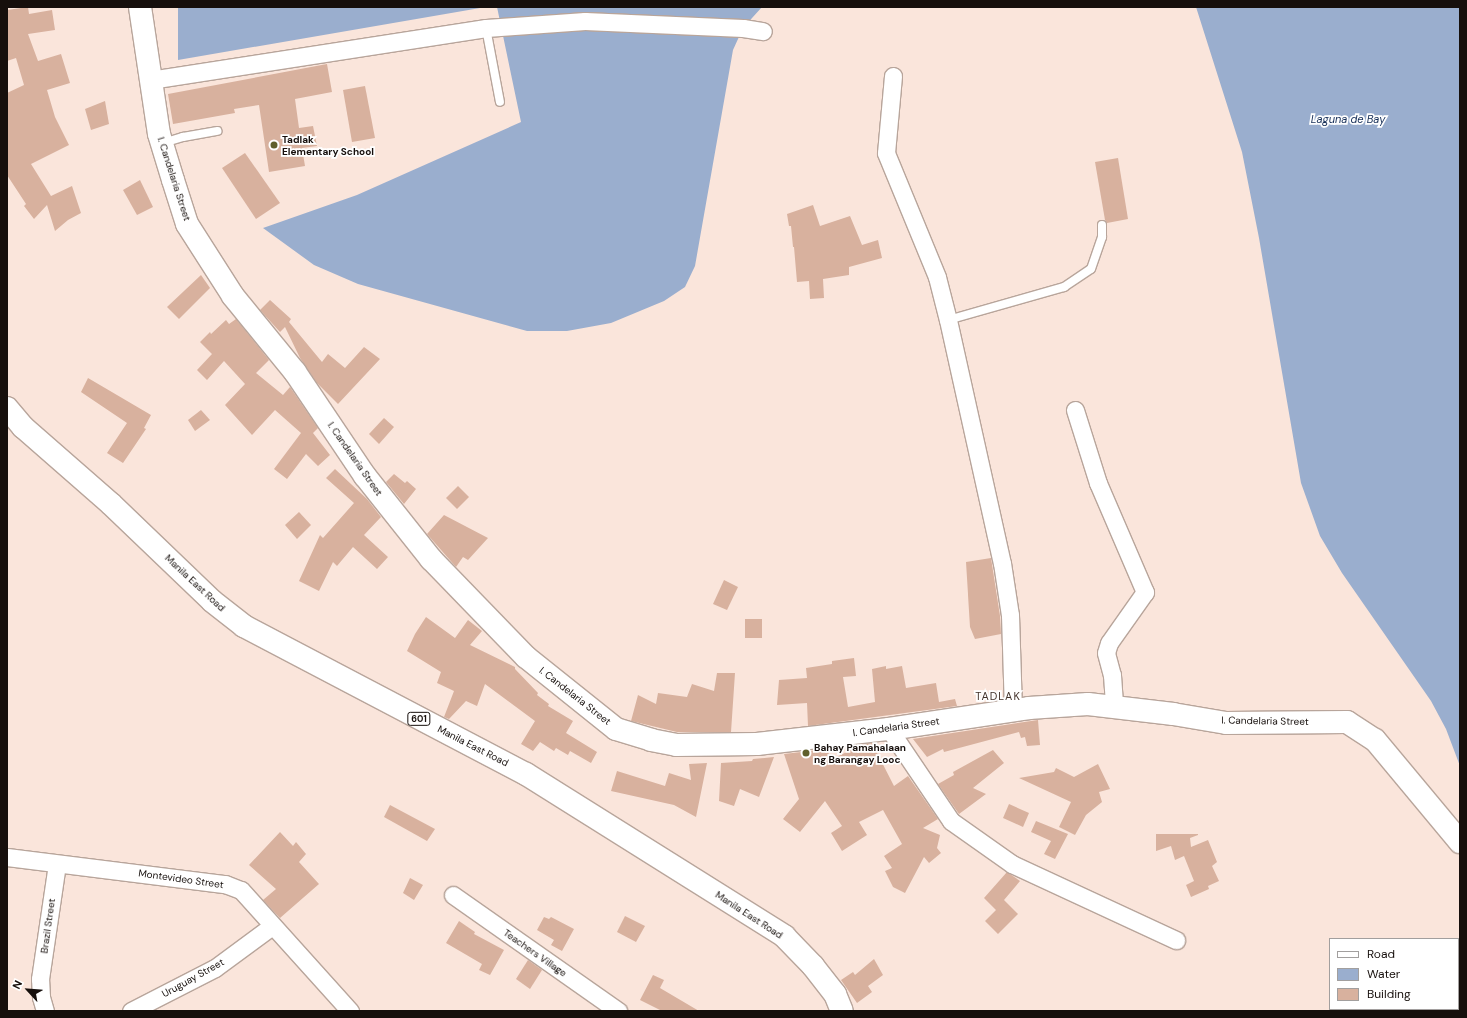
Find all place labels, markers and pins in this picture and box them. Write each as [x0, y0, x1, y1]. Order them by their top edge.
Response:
place label: Tadlak Elementary School [282, 133, 374, 156]
marker: Tadlak Elementary School [269, 140, 279, 150]
place label: Bahay Pamahalaan ng Barangay Looc [814, 741, 906, 764]
marker: Bahay Pamahalaan ng Barangay Looc [801, 748, 811, 758]

